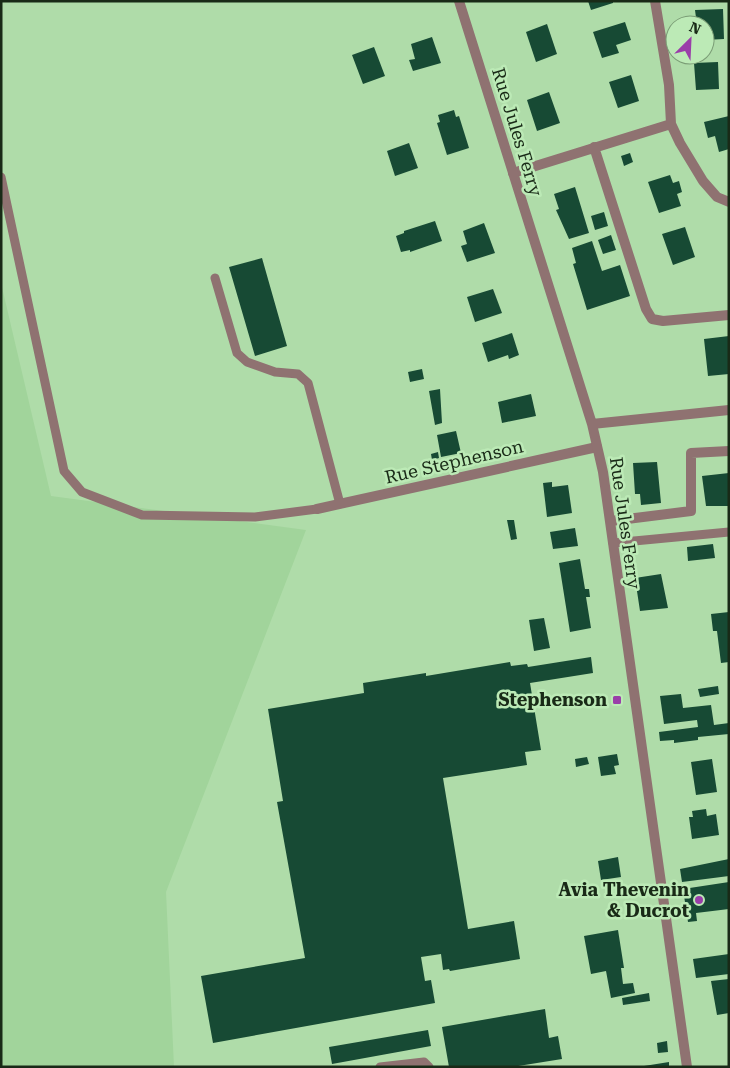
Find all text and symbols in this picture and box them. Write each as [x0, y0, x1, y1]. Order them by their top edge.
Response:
north arrow [665, 15, 715, 65]
text: N [687, 19, 704, 38]
street label: Rue Jules Ferry [488, 65, 547, 199]
street label: Rue Stephenson [383, 435, 526, 488]
street label: Rue Jules Ferry [606, 456, 645, 591]
place label: Stephenson [498, 689, 607, 710]
marker: Stephenson [611, 694, 623, 706]
place label: Avia Thevenin & Ducrot [558, 879, 689, 921]
marker: Avia Thevenin & Ducrot [693, 894, 705, 906]

